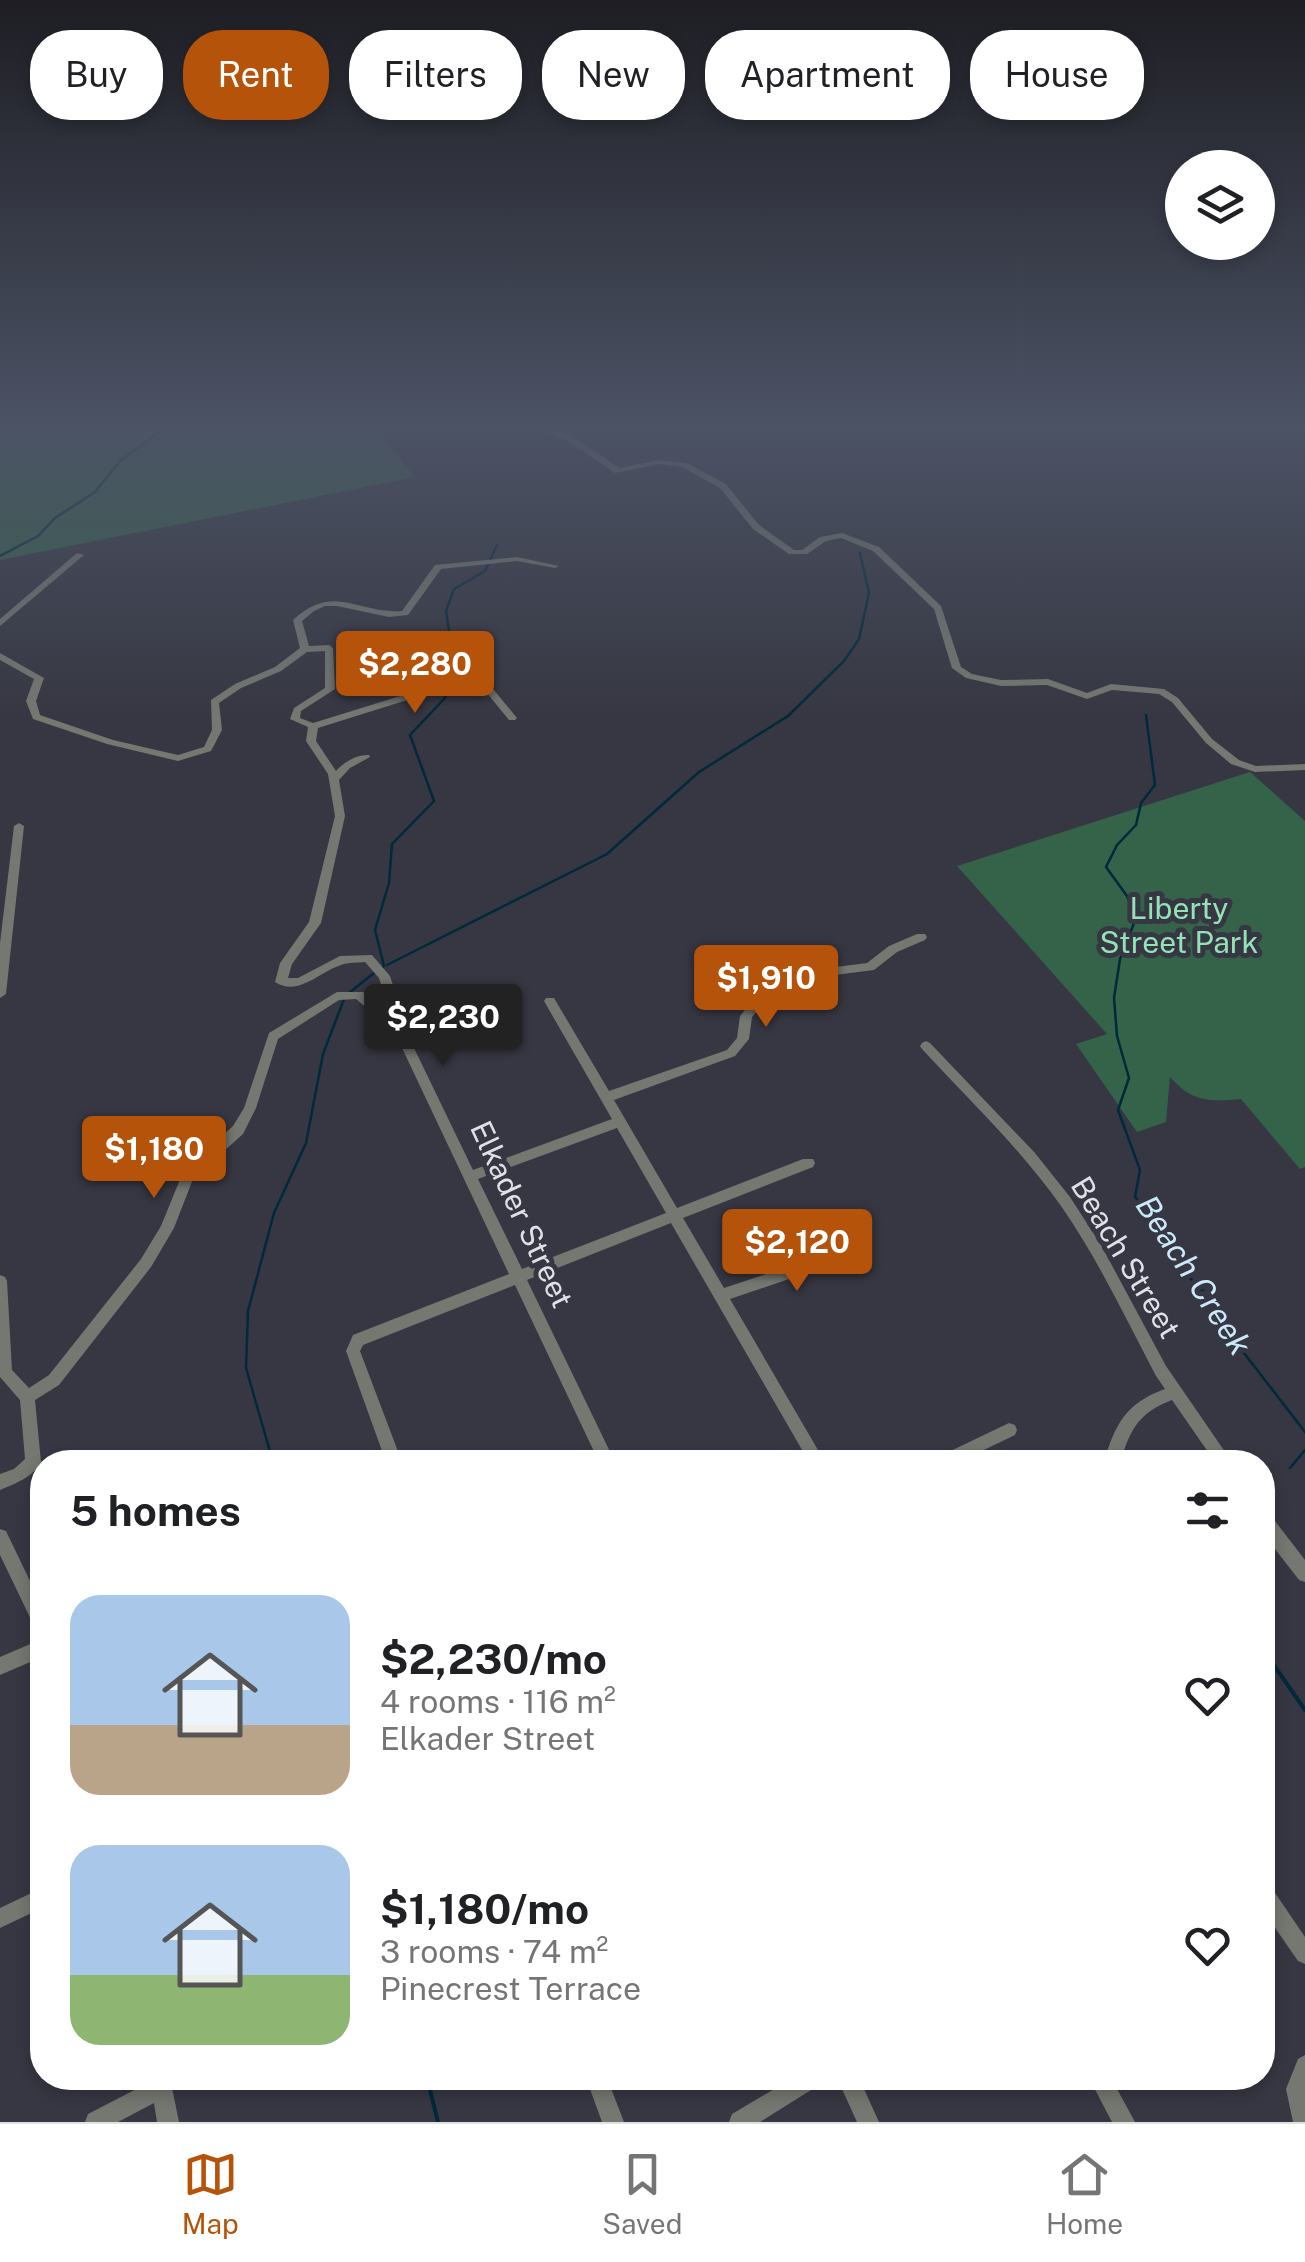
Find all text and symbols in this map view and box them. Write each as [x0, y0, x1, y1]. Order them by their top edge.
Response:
chip: Buy [30, 30, 163, 120]
chip: Rent [183, 30, 329, 120]
chip: Filters [349, 30, 522, 120]
chip: New [542, 30, 685, 120]
chip: Apartment [705, 30, 950, 120]
chip: House [970, 30, 1144, 120]
map controls [1165, 150, 1275, 260]
button: layers [1165, 150, 1275, 260]
pin: $2,280 [334, 631, 496, 716]
text: $2,280 [358, 645, 472, 682]
park label: Liberty Street Park [1100, 890, 1258, 960]
pin: $1,910 [685, 945, 847, 1030]
text: $1,910 [716, 959, 816, 996]
pin: $2,230 [362, 984, 524, 1069]
text: $2,230 [386, 998, 500, 1035]
street label: Elkader Street [463, 1115, 581, 1313]
pin: $1,180 [73, 1116, 235, 1201]
text: $1,180 [104, 1130, 204, 1167]
street label: Beach Street [1064, 1170, 1188, 1344]
water label: Beach Creek [1129, 1188, 1260, 1362]
pin: $2,120 [716, 1209, 878, 1294]
text: $2,120 [744, 1223, 850, 1260]
icon: filters [1180, 1483, 1235, 1538]
text: 5 homes [70, 1486, 241, 1535]
text: $2,230/mo [380, 1634, 607, 1683]
icon: home [150, 1635, 270, 1755]
icon: heart [1180, 1668, 1235, 1723]
text: 4 rooms · 116 m² [380, 1683, 616, 1720]
text: Elkader Street [380, 1720, 595, 1757]
text: $1,180/mo [380, 1884, 589, 1933]
icon: home [150, 1885, 270, 2005]
icon: heart [1180, 1918, 1235, 1973]
text: 3 rooms · 74 m² [380, 1933, 608, 1970]
text: Pinecrest Terrace [380, 1970, 641, 2007]
tab: Map [182, 2147, 239, 2240]
tab: Saved [602, 2147, 682, 2240]
tab: Home [1046, 2147, 1123, 2240]

